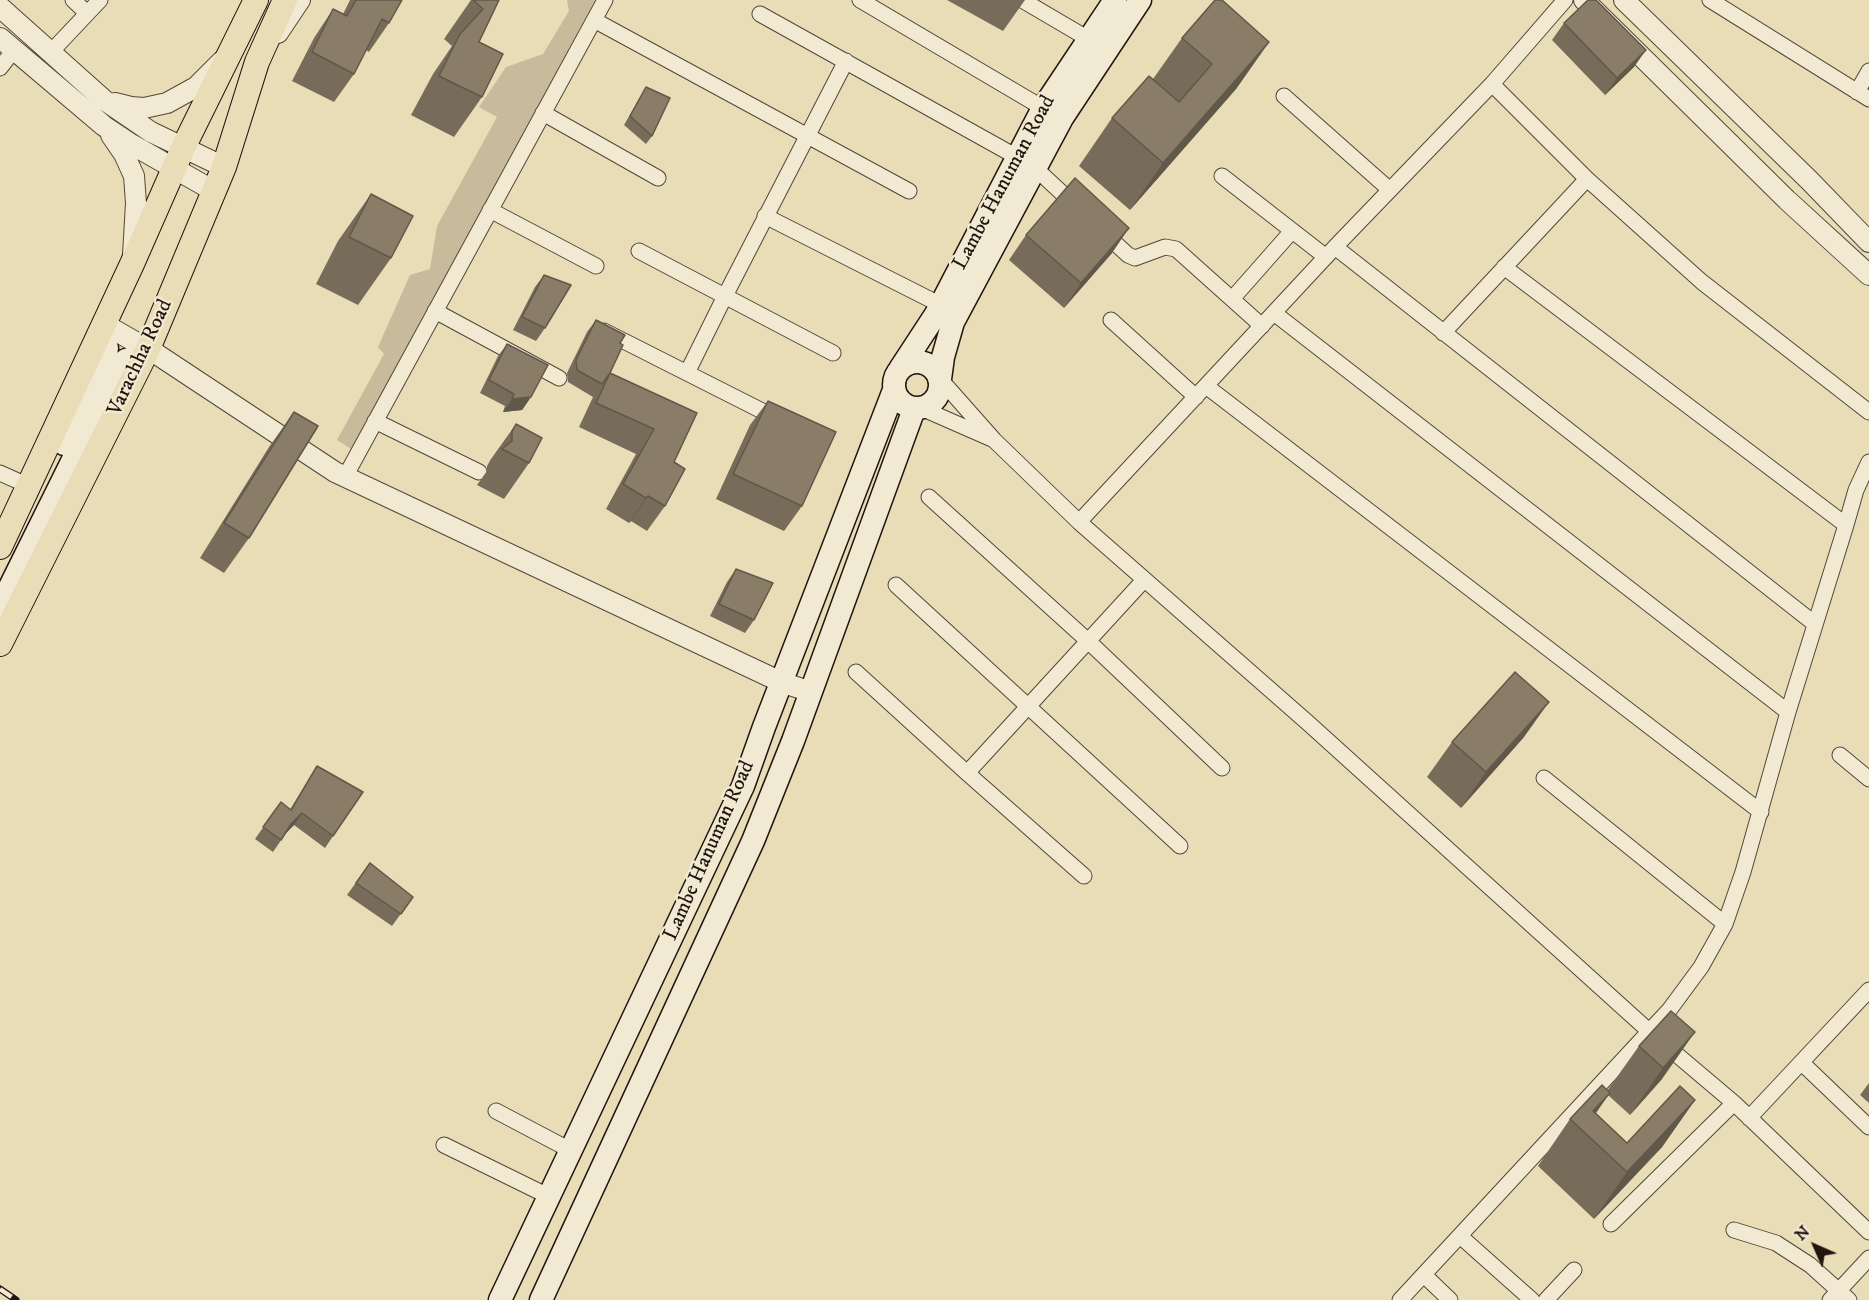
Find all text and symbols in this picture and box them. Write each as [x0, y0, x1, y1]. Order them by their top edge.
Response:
street label: Lambe Hanuman Road [948, 91, 1062, 275]
street label: Varachha Road [103, 296, 179, 420]
street label: Lambe Hanuman Road [659, 757, 761, 945]
north arrow [1785, 1216, 1845, 1276]
text: N [1791, 1222, 1814, 1245]

